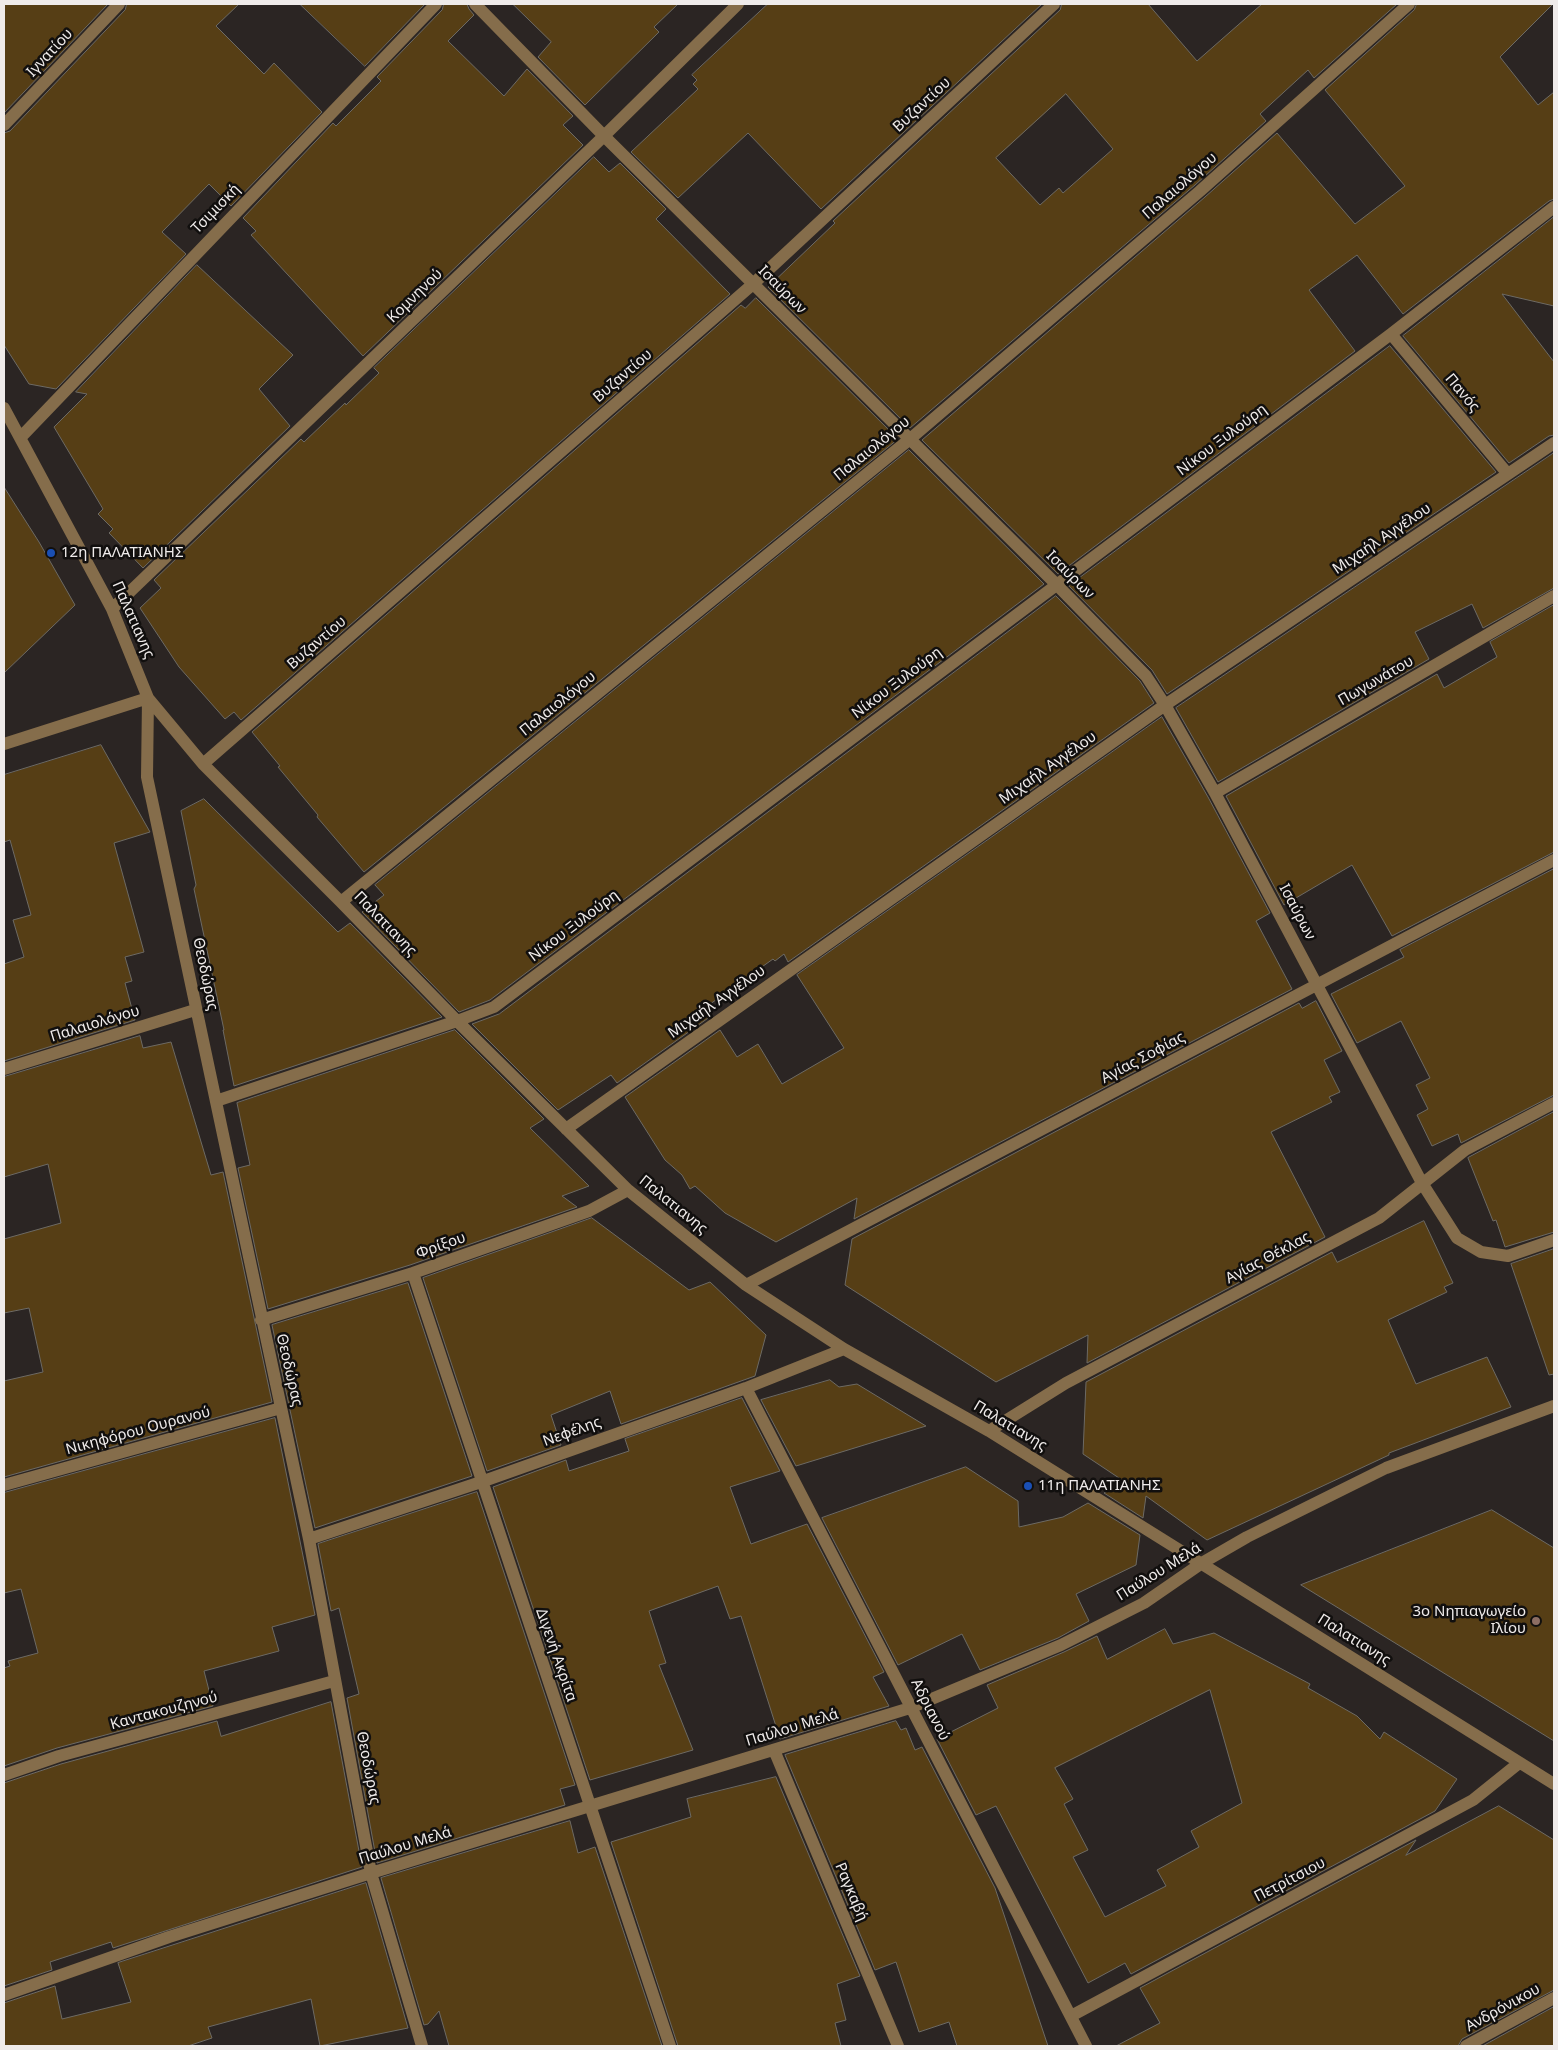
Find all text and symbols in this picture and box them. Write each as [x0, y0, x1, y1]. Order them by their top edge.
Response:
street label: Ιγνατίου [23, 25, 77, 81]
street label: Βυζαντίου [889, 74, 955, 136]
street label: Παλαιολόγου [1139, 149, 1221, 223]
street label: Τσιμισκή [188, 180, 244, 238]
street label: Ισαύρων [754, 262, 810, 318]
street label: Κομνηνού [384, 265, 446, 327]
street label: Βυζαντίου [590, 345, 656, 407]
street label: Πανός [1441, 370, 1483, 416]
street label: Νίκου Ξυλούρη [1173, 400, 1271, 480]
street label: Παλαιολόγου [830, 413, 914, 485]
street label: Μιχαήλ Αγγέλου [1329, 499, 1435, 579]
place label: 12η ΠΑΛΑΤΙΑΝΗΣ [61, 544, 184, 562]
marker: 12η ΠΑΛΑΤΙΑΝΗΣ [45, 547, 57, 559]
street label: Ισαύρων [1042, 547, 1098, 603]
street label: Παλατιανης [108, 579, 158, 661]
street label: Βυζαντίου [284, 612, 350, 674]
street label: Νίκου Ξυλούρη [848, 643, 946, 723]
street label: Πωγωνάτου [1335, 652, 1417, 710]
street label: Παλαιολόγου [516, 668, 600, 740]
street label: Μιχαήλ Αγγέλου [996, 728, 1100, 808]
street label: Ισαύρων [1275, 881, 1319, 943]
street label: Νίκου Ξυλούρη [525, 886, 623, 966]
street label: Παλατιανης [350, 888, 420, 960]
street label: Θεοδώρας [189, 936, 221, 1012]
street label: Μιχαήλ Αγγέλου [665, 962, 769, 1042]
street label: Παλαιολόγου [48, 1002, 142, 1046]
street label: Αγίας Σοφίας [1098, 1028, 1188, 1088]
street label: Παλατιανης [635, 1172, 711, 1238]
street label: Αγίας Θέκλας [1223, 1228, 1313, 1288]
street label: Φρίξου [414, 1229, 468, 1263]
street label: Θεοδώρας [272, 1332, 306, 1408]
street label: Παλατιανης [970, 1397, 1050, 1455]
street label: Νικηφόρου Ουρανού [64, 1403, 212, 1459]
street label: Νεφέλης [541, 1413, 603, 1451]
place label: 11η ΠΑΛΑΤΙΑΝΗΣ [1038, 1477, 1161, 1495]
marker: 11η ΠΑΛΑΤΙΑΝΗΣ [1022, 1480, 1034, 1492]
street label: Παύλου Μελά [1114, 1539, 1204, 1605]
place label: 3ο Νηπιαγωγείο Ιλίου [1413, 1603, 1526, 1638]
street label: Διγενή Ακρίτα [532, 1606, 580, 1704]
street label: Παλατιανης [1314, 1610, 1394, 1670]
marker: 3ο Νηπιαγωγείο Ιλίου [1530, 1615, 1542, 1627]
street label: Αδριανού [907, 1676, 953, 1744]
street label: Καντακουζηνού [108, 1688, 220, 1734]
street label: Παύλου Μελά [744, 1705, 840, 1751]
street label: Θεοδώρας [352, 1730, 384, 1806]
street label: Παύλου Μελά [357, 1823, 453, 1869]
street label: Πετρίτσιου [1251, 1854, 1329, 1906]
street label: Ραγκαβή [831, 1860, 871, 1924]
street label: Ανδρόνικου [1463, 1980, 1543, 2036]

